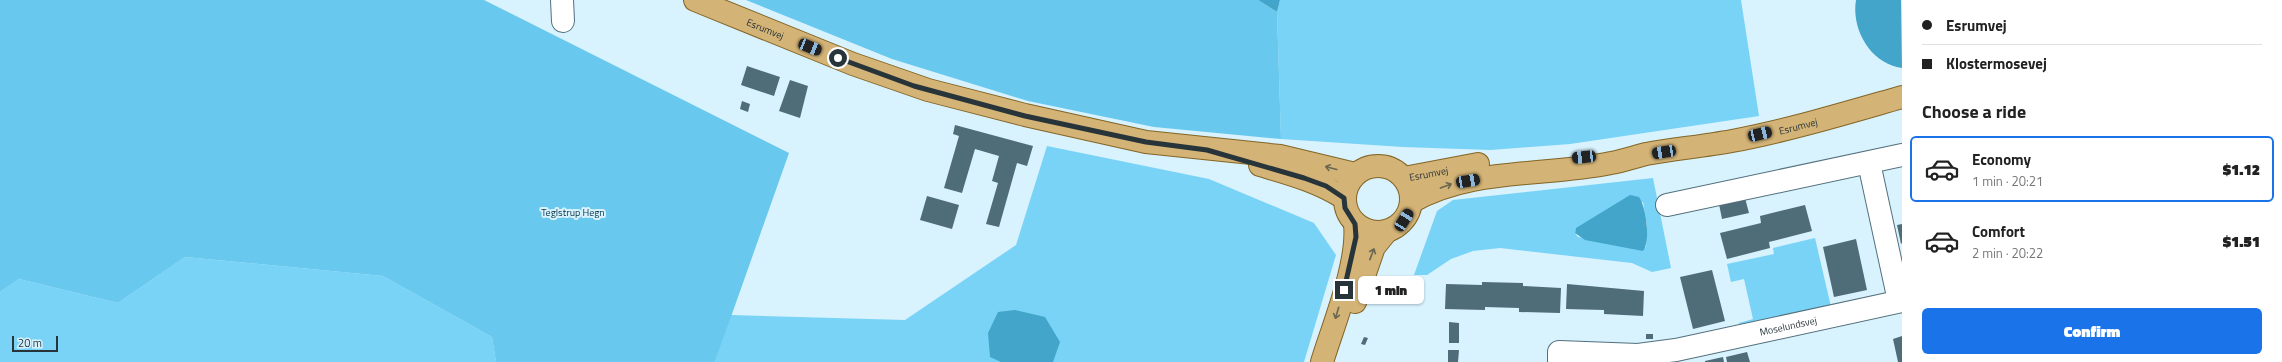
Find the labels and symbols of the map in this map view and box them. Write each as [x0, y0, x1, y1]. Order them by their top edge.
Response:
street label: Esrumvej [744, 14, 786, 43]
car [797, 37, 823, 57]
route start [829, 49, 847, 67]
street label: Esrumvej [1777, 114, 1819, 138]
car [1747, 125, 1773, 143]
car [1651, 144, 1677, 160]
car [1571, 150, 1597, 164]
street label: Esrumvej [1408, 162, 1449, 184]
one-way arrow [1325, 164, 1338, 171]
car [1455, 173, 1481, 189]
one-way arrow [1440, 182, 1453, 189]
park label: Teglstrup Hegn [541, 205, 605, 220]
car [1393, 207, 1415, 233]
one-way arrow [1368, 248, 1376, 260]
callout: 1 min [1358, 276, 1424, 304]
route end [1335, 281, 1353, 299]
one-way arrow [1333, 306, 1340, 319]
street label: Moselundsvej [1758, 312, 1818, 339]
scale bar [12, 334, 58, 353]

